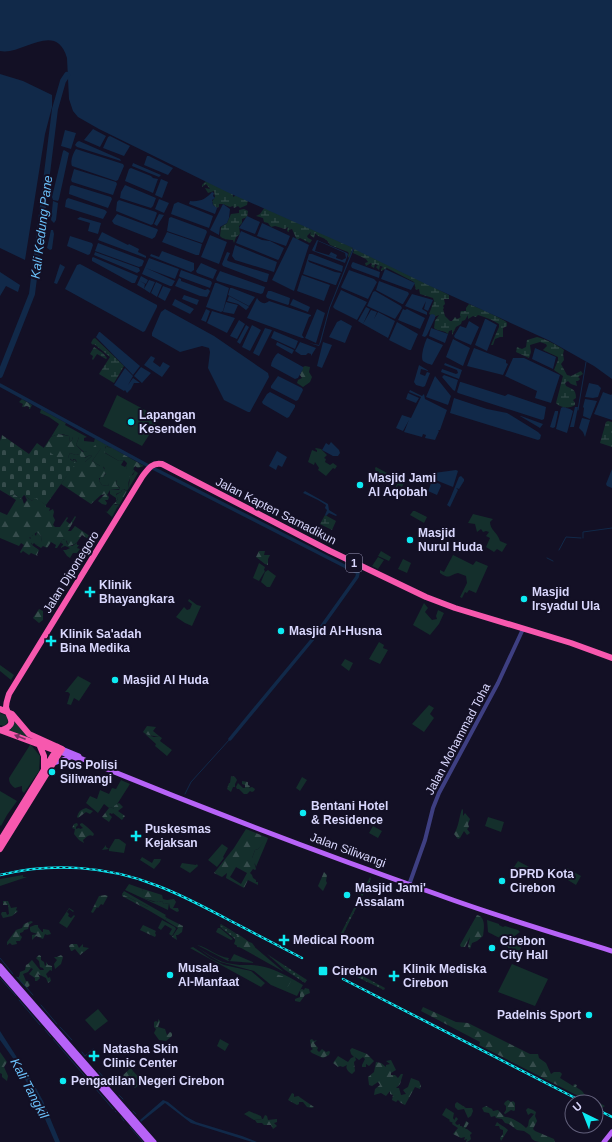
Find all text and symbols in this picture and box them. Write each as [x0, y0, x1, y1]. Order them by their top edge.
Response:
water label: Kali Kedung Pane [28, 174, 55, 280]
place label: Lapangan Kesenden [139, 408, 196, 436]
marker: Lapangan Kesenden [126, 417, 136, 427]
place label: Masjid Jami Al Aqobah [368, 471, 436, 499]
street label: Jalan Kapten Samadikun [213, 474, 339, 548]
marker: Masjid Jami Al Aqobah [355, 480, 365, 490]
place label: Masjid Nurul Huda [418, 526, 483, 554]
street label: Jalan Diponegoro [40, 528, 102, 616]
marker: Masjid Nurul Huda [405, 535, 415, 545]
road number: 1 [346, 554, 362, 572]
place label: Klinik Bhayangkara [99, 578, 175, 606]
place label: Masjid Irsyadul Ula [532, 585, 600, 613]
marker: Klinik Bhayangkara [84, 586, 96, 598]
marker: Masjid Irsyadul Ula [519, 594, 529, 604]
place label: Masjid Al-Husna [289, 624, 382, 638]
marker: Masjid Al-Husna [276, 626, 286, 636]
place label: Klinik Sa'adah Bina Medika [60, 627, 142, 655]
marker: Klinik Sa'adah Bina Medika [45, 635, 57, 647]
place label: Masjid Al Huda [123, 673, 209, 687]
marker: Masjid Al Huda [110, 675, 120, 685]
street label: Jalan Mohammad Toha [423, 680, 494, 797]
one-way arrow [14, 734, 26, 740]
place label: Pos Polisi Siliwangi [60, 758, 117, 786]
marker: Pos Polisi Siliwangi [47, 767, 57, 777]
place label: Bentani Hotel & Residence [311, 799, 388, 827]
marker: Bentani Hotel & Residence [298, 808, 308, 818]
place label: Puskesmas Kejaksan [145, 822, 211, 850]
marker: Puskesmas Kejaksan [130, 830, 142, 842]
street label: Jalan Siliwangi [308, 830, 388, 870]
place label: DPRD Kota Cirebon [510, 867, 574, 895]
marker: DPRD Kota Cirebon [497, 876, 507, 886]
place label: Masjid Jami' Assalam [355, 881, 426, 909]
marker: Masjid Jami' Assalam [342, 890, 352, 900]
place label: Medical Room [293, 933, 374, 947]
marker: Medical Room [278, 934, 290, 946]
place label: Cirebon City Hall [500, 934, 548, 962]
marker: Cirebon City Hall [487, 943, 497, 953]
place label: Musala Al-Manfaat [178, 961, 239, 989]
place label: Klinik Mediska Cirebon [403, 962, 487, 990]
place label: Cirebon [332, 964, 377, 978]
marker: Cirebon [317, 965, 329, 977]
marker: Musala Al-Manfaat [165, 970, 175, 980]
marker: Klinik Mediska Cirebon [388, 970, 400, 982]
place label: Padelnis Sport [497, 1008, 581, 1022]
marker: Padelnis Sport [584, 1010, 594, 1020]
place label: Natasha Skin Clinic Center [103, 1042, 178, 1070]
marker: Natasha Skin Clinic Center [88, 1050, 100, 1062]
water label: Kali Tangkil [7, 1056, 52, 1122]
place label: Pengadilan Negeri Cirebon [71, 1074, 224, 1088]
marker: Pengadilan Negeri Cirebon [58, 1076, 68, 1086]
north arrow [564, 1094, 604, 1134]
text: U [570, 1100, 584, 1114]

